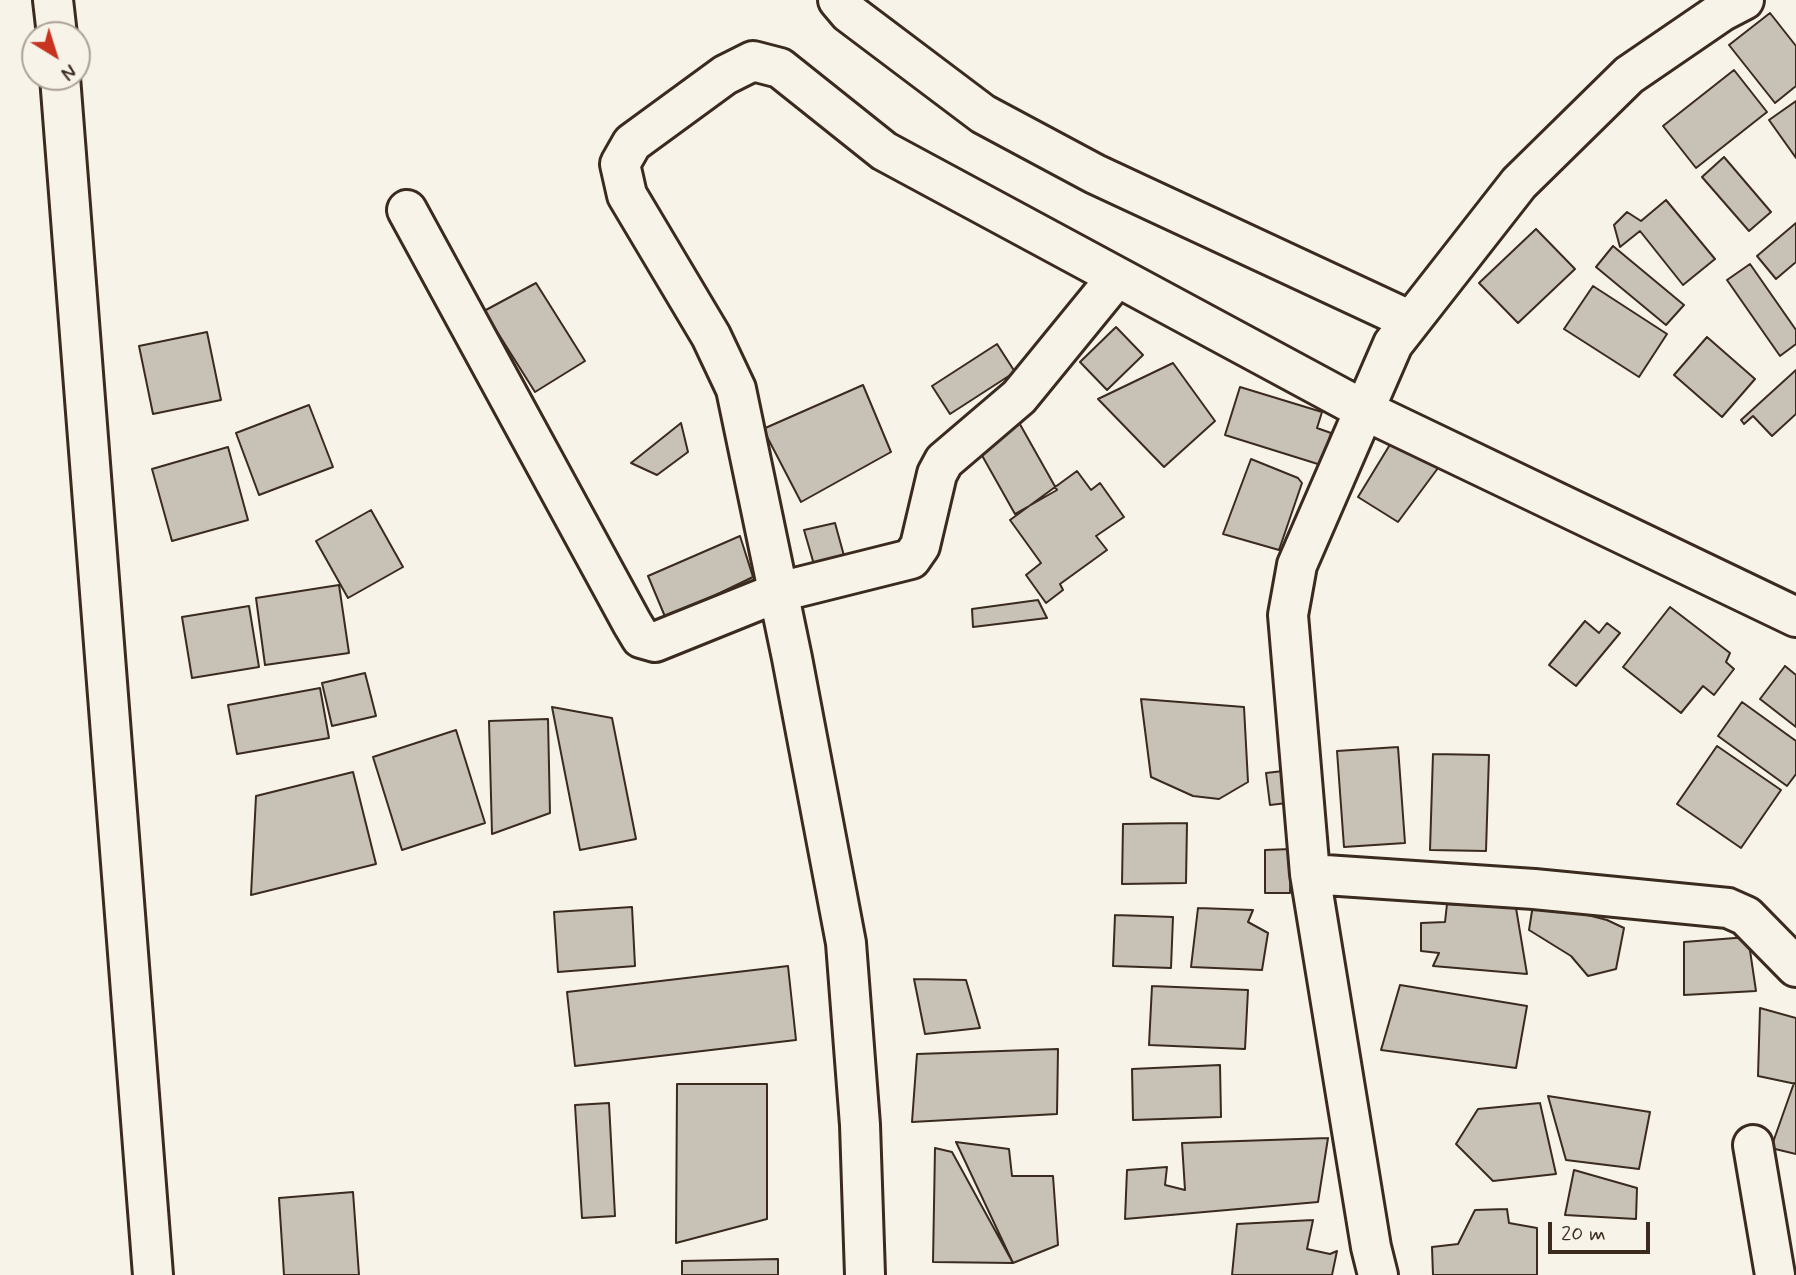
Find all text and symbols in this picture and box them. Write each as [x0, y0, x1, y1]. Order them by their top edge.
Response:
north arrow [21, 21, 91, 91]
text: N [55, 58, 81, 85]
scale bar [1551, 1208, 1652, 1252]
text: 20 m [1561, 1220, 1606, 1248]

